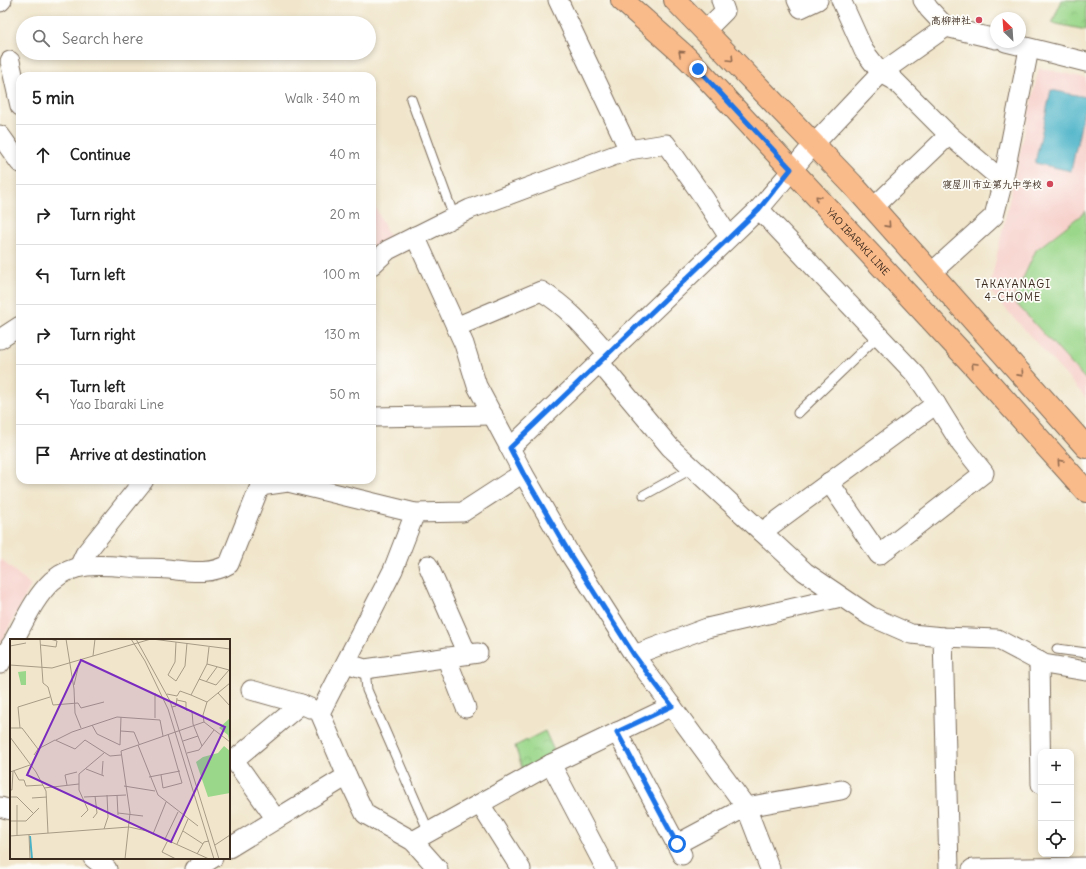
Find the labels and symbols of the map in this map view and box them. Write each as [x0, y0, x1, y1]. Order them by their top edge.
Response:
north arrow [990, 12, 1026, 48]
place label: 高柳神社 [931, 14, 971, 27]
marker: 高柳神社 [974, 15, 984, 25]
one-way arrow [678, 50, 686, 57]
one-way arrow [727, 54, 734, 62]
route end [689, 60, 707, 78]
place label: 寝屋川市立第九中学校 [942, 178, 1042, 191]
marker: 寝屋川市立第九中学校 [1045, 179, 1055, 189]
one-way arrow [815, 195, 823, 203]
street label: YAO IBARAKI LINE [823, 205, 892, 278]
one-way arrow [883, 220, 890, 227]
district label: TAKAYANAGI 4-CHOME [975, 277, 1051, 304]
one-way arrow [971, 362, 978, 370]
one-way arrow [1016, 369, 1023, 377]
one-way arrow [1057, 459, 1065, 467]
inset map [10, 639, 230, 859]
route start [668, 835, 686, 853]

